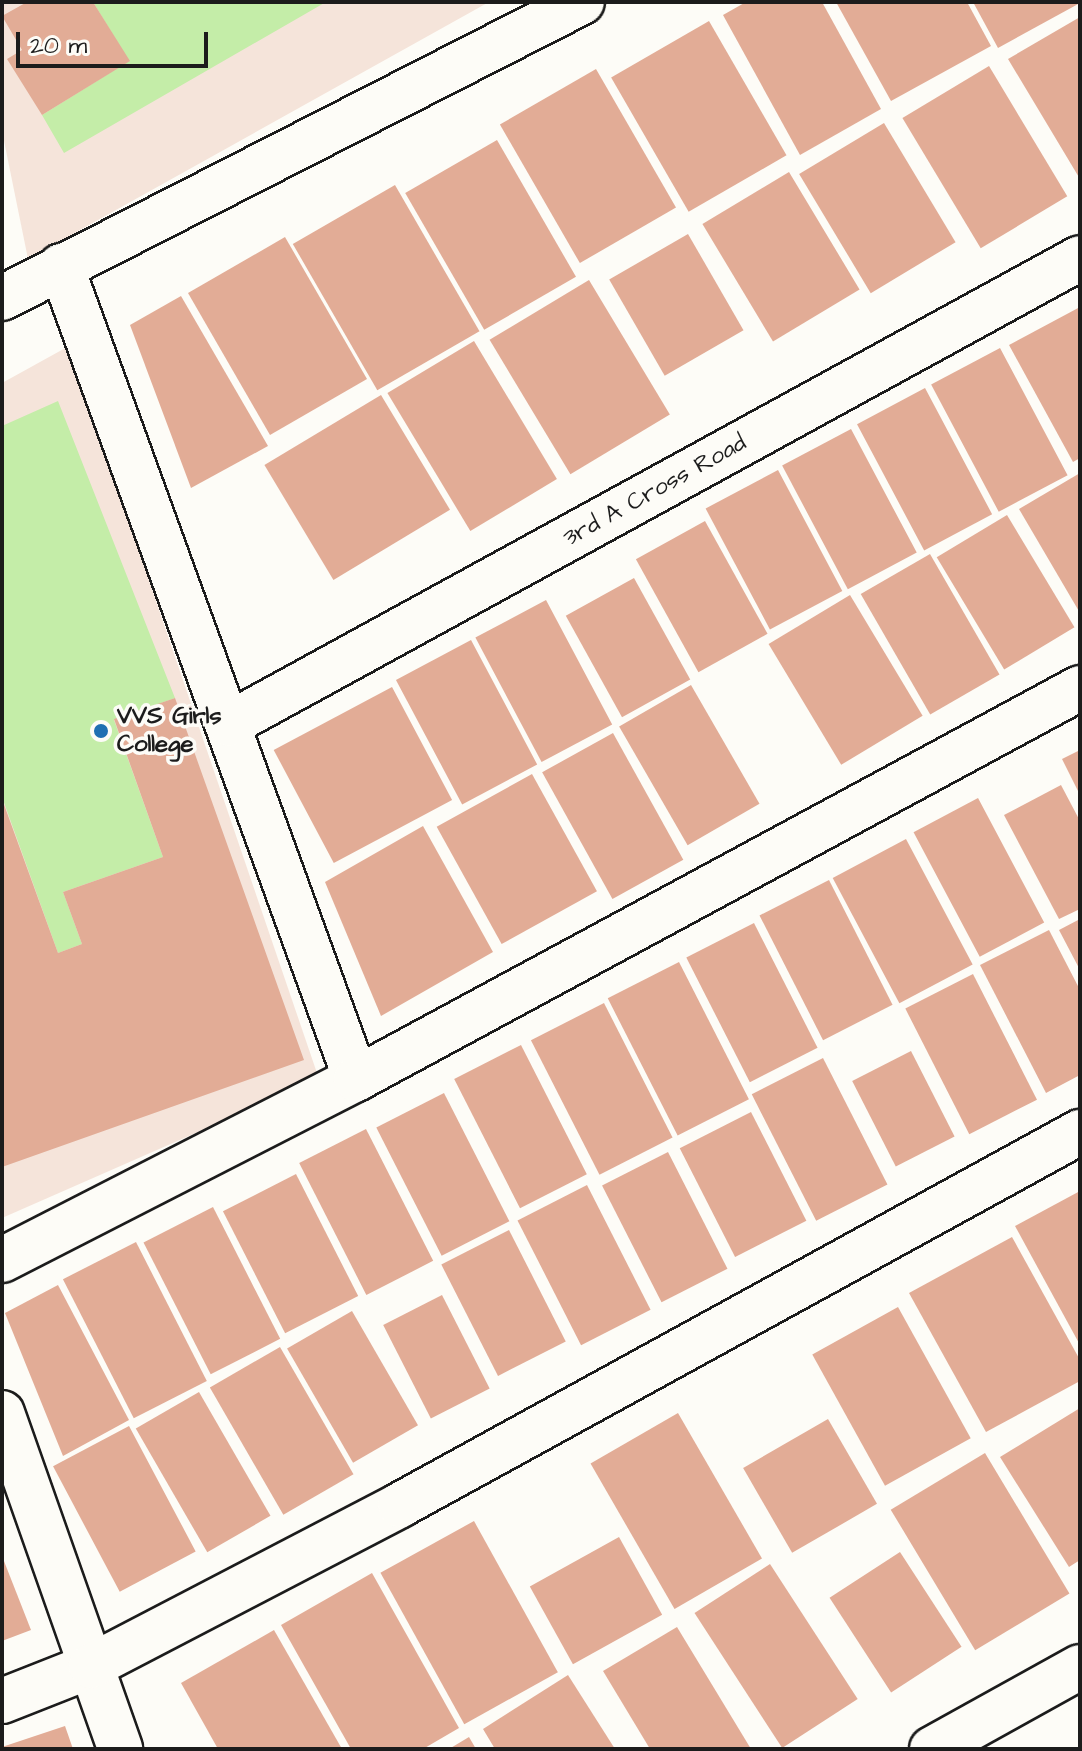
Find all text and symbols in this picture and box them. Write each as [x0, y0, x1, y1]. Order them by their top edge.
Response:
scale bar [20, 16, 212, 66]
text: 20 m [30, 29, 87, 63]
street label: 3rd A Cross Road [558, 429, 752, 553]
place label: VVS Girls College [117, 703, 221, 759]
marker: VVS Girls College [92, 722, 110, 740]

